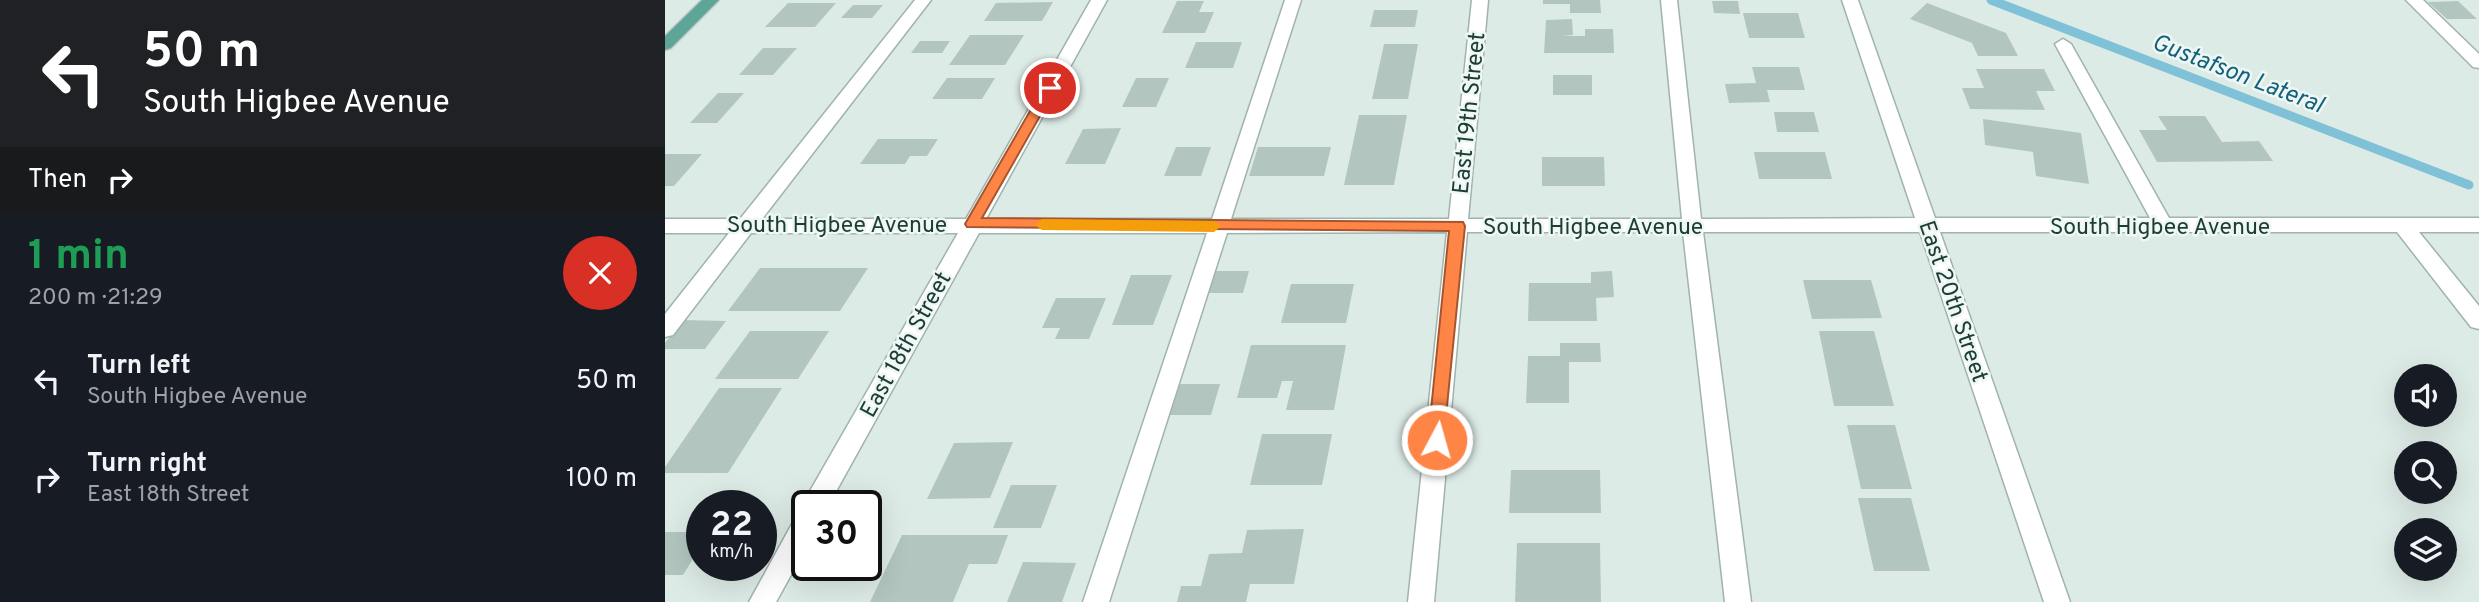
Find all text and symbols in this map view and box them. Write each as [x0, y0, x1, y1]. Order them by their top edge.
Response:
text: 50 m [143, 23, 260, 85]
icon: left [28, 28, 119, 119]
water label: Gustafson Lateral [2147, 28, 2329, 122]
street label: East 19th Street [1448, 31, 1493, 196]
pin [1020, 58, 1080, 118]
icon: arrive [1031, 69, 1069, 107]
text: South Higbee Avenue [143, 84, 450, 124]
icon: right [101, 161, 139, 199]
text: Then [28, 164, 87, 197]
street label: South Higbee Avenue [727, 212, 947, 241]
street label: South Higbee Avenue [1483, 214, 1703, 243]
street label: South Higbee Avenue [2050, 214, 2270, 243]
street label: East 20th Street [1910, 217, 1993, 387]
text: 1 min [28, 231, 129, 284]
button: close [563, 236, 637, 310]
street label: East 18th Street [855, 267, 959, 423]
text: 200 m · 21:29 [28, 284, 163, 313]
text: Turn left [87, 350, 191, 383]
icon: left [28, 362, 66, 400]
map controls [2394, 364, 2457, 581]
button: sound [2394, 364, 2457, 427]
text: 50 m [576, 365, 637, 398]
text: South Higbee Avenue [87, 383, 307, 412]
position arrow [1400, 403, 1474, 477]
button: search [2394, 441, 2457, 504]
text: Turn right [87, 448, 207, 481]
icon: right [28, 460, 66, 498]
text: 100 m [566, 463, 637, 496]
text: East 18th Street [87, 481, 250, 510]
speed limit sign: 30 [791, 490, 882, 581]
text: 22 [710, 504, 753, 548]
button: layers [2394, 518, 2457, 581]
text: km/h [710, 541, 753, 564]

